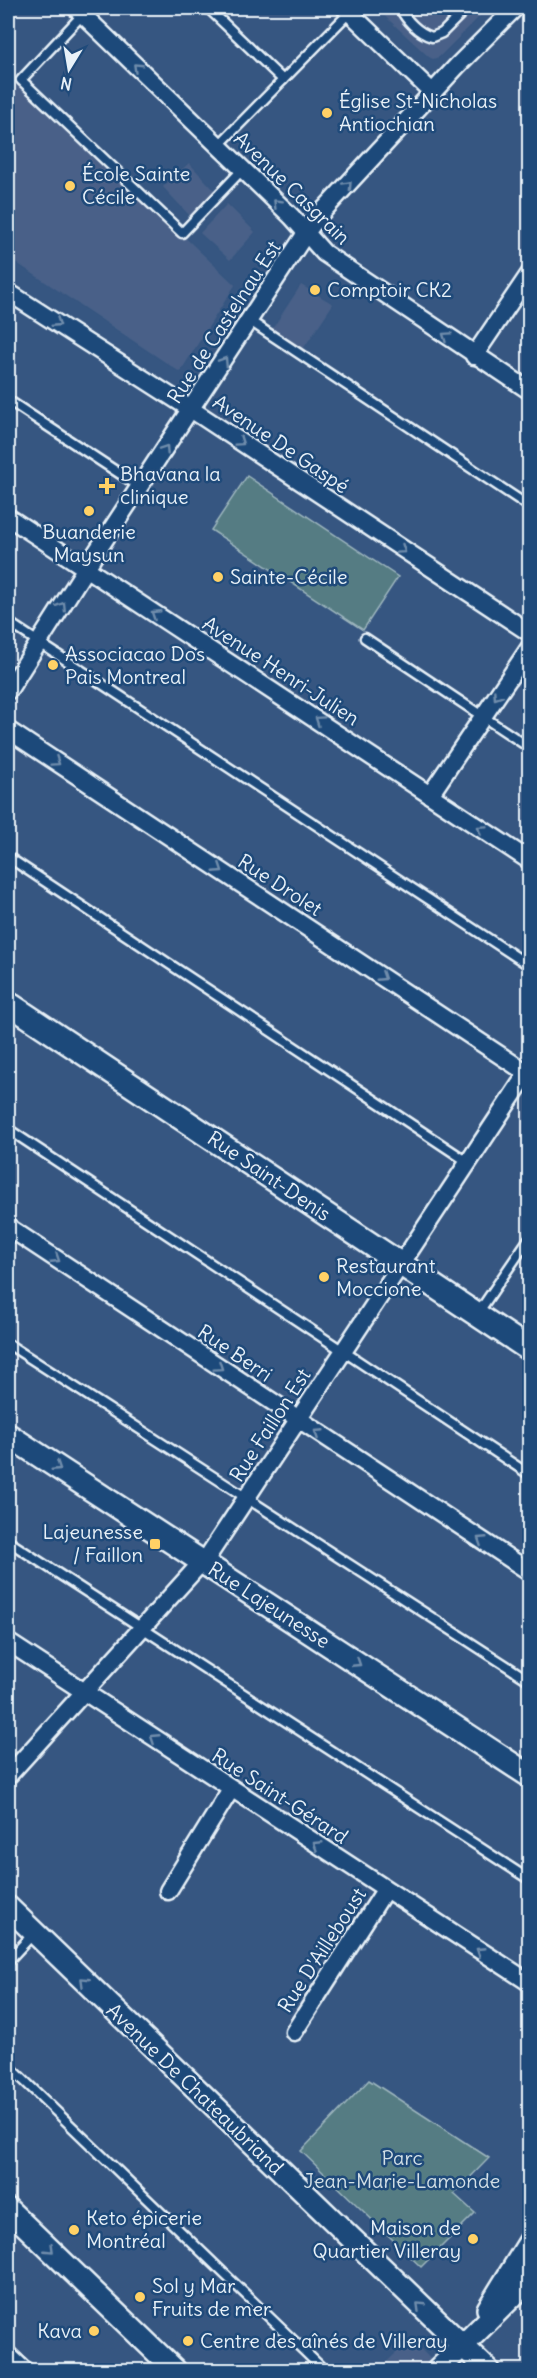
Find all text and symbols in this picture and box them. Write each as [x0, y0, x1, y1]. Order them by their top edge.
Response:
north arrow [39, 39, 99, 99]
one-way arrow [134, 63, 144, 74]
text: N [59, 73, 73, 95]
place label: Église St-Nicholas Antiochian [339, 88, 497, 136]
marker: Église St-Nicholas Antiochian [320, 106, 334, 120]
street label: Avenue Casgrain [229, 126, 356, 249]
place label: École Sainte Cécile [82, 161, 190, 209]
marker: École Sainte Cécile [63, 179, 77, 193]
one-way arrow [340, 181, 351, 192]
one-way arrow [274, 199, 285, 210]
street label: Rue de Castelnau Est [162, 235, 286, 408]
place label: Comptoir CK2 [327, 277, 452, 302]
marker: Comptoir CK2 [308, 283, 322, 297]
one-way arrow [51, 316, 61, 328]
one-way arrow [441, 332, 452, 343]
one-way arrow [216, 357, 228, 367]
street label: Avenue De Gaspé [209, 389, 354, 498]
one-way arrow [233, 435, 244, 446]
one-way arrow [158, 445, 169, 456]
place label: Bhavana la clinique [120, 461, 221, 509]
marker: Bhavana la clinique [98, 477, 116, 495]
marker: Buanderie Maysun [82, 504, 96, 518]
place label: Buanderie Maysun [42, 519, 136, 567]
one-way arrow [396, 543, 407, 554]
place label: Sainte-Cécile [230, 564, 348, 589]
marker: Sainte-Cécile [211, 570, 225, 584]
one-way arrow [55, 602, 66, 613]
one-way arrow [151, 610, 162, 621]
street label: Avenue Henri-Julien [198, 611, 364, 731]
place label: Associacao Dos Pais Montreal [65, 641, 205, 689]
marker: Associacao Dos Pais Montreal [46, 658, 60, 672]
one-way arrow [493, 689, 504, 700]
one-way arrow [314, 716, 325, 727]
one-way arrow [49, 755, 60, 766]
one-way arrow [476, 825, 487, 836]
street label: Rue Drolet [234, 848, 327, 921]
one-way arrow [213, 862, 223, 874]
one-way arrow [375, 970, 386, 981]
street label: Rue Saint-Denis [203, 1125, 336, 1226]
one-way arrow [50, 1252, 61, 1263]
place label: Restaurant Moccione [336, 1253, 436, 1301]
marker: Restaurant Moccione [317, 1270, 331, 1284]
street label: Rue Berri [193, 1319, 277, 1387]
one-way arrow [212, 1360, 223, 1371]
street label: Rue Faillon Est [224, 1363, 316, 1486]
one-way arrow [314, 1428, 324, 1440]
one-way arrow [50, 1460, 61, 1471]
place label: Lajeunesse / Faillon [43, 1519, 143, 1567]
one-way arrow [476, 1536, 487, 1547]
marker: Lajeunesse / Faillon [148, 1537, 162, 1551]
street label: Rue Lajeunesse [204, 1556, 335, 1653]
one-way arrow [350, 1656, 361, 1667]
one-way arrow [150, 1734, 161, 1745]
street label: Rue Saint-Gérard [207, 1742, 353, 1849]
one-way arrow [313, 1841, 324, 1852]
street label: Rue D'Ailleboust [272, 1882, 371, 2017]
one-way arrow [476, 1948, 487, 1959]
one-way arrow [80, 1977, 91, 1988]
street label: Avenue De Chateaubriand [102, 1998, 289, 2180]
park label: Parc Jean-Marie-Lamonde [304, 2145, 500, 2193]
place label: Keto épicerie Montréal [86, 2205, 202, 2253]
place label: Maison de Quartier Villeray [312, 2215, 461, 2263]
marker: Keto épicerie Montréal [67, 2223, 81, 2237]
marker: Maison de Quartier Villeray [466, 2232, 480, 2246]
one-way arrow [42, 2242, 53, 2253]
place label: Sol y Mar Fruits de mer [152, 2273, 271, 2321]
marker: Sol y Mar Fruits de mer [133, 2290, 147, 2304]
one-way arrow [416, 2303, 427, 2314]
place label: Kava [37, 2318, 82, 2343]
marker: Kava [87, 2324, 101, 2338]
place label: Centre des aînés de Villeray [200, 2328, 448, 2353]
marker: Centre des aînés de Villeray [181, 2334, 195, 2348]

